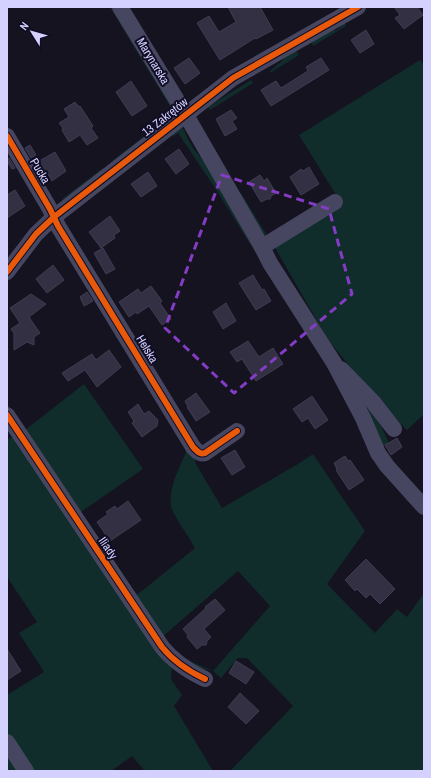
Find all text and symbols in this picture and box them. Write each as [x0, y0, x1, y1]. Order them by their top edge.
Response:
north arrow [12, 12, 52, 52]
text: N [16, 19, 32, 33]
street label: Marynarska [133, 35, 173, 88]
street label: 13 Zakrętów [139, 93, 192, 140]
street label: Pucka [26, 155, 54, 187]
street label: Helska [132, 332, 162, 366]
street label: Iliady [95, 534, 121, 562]

